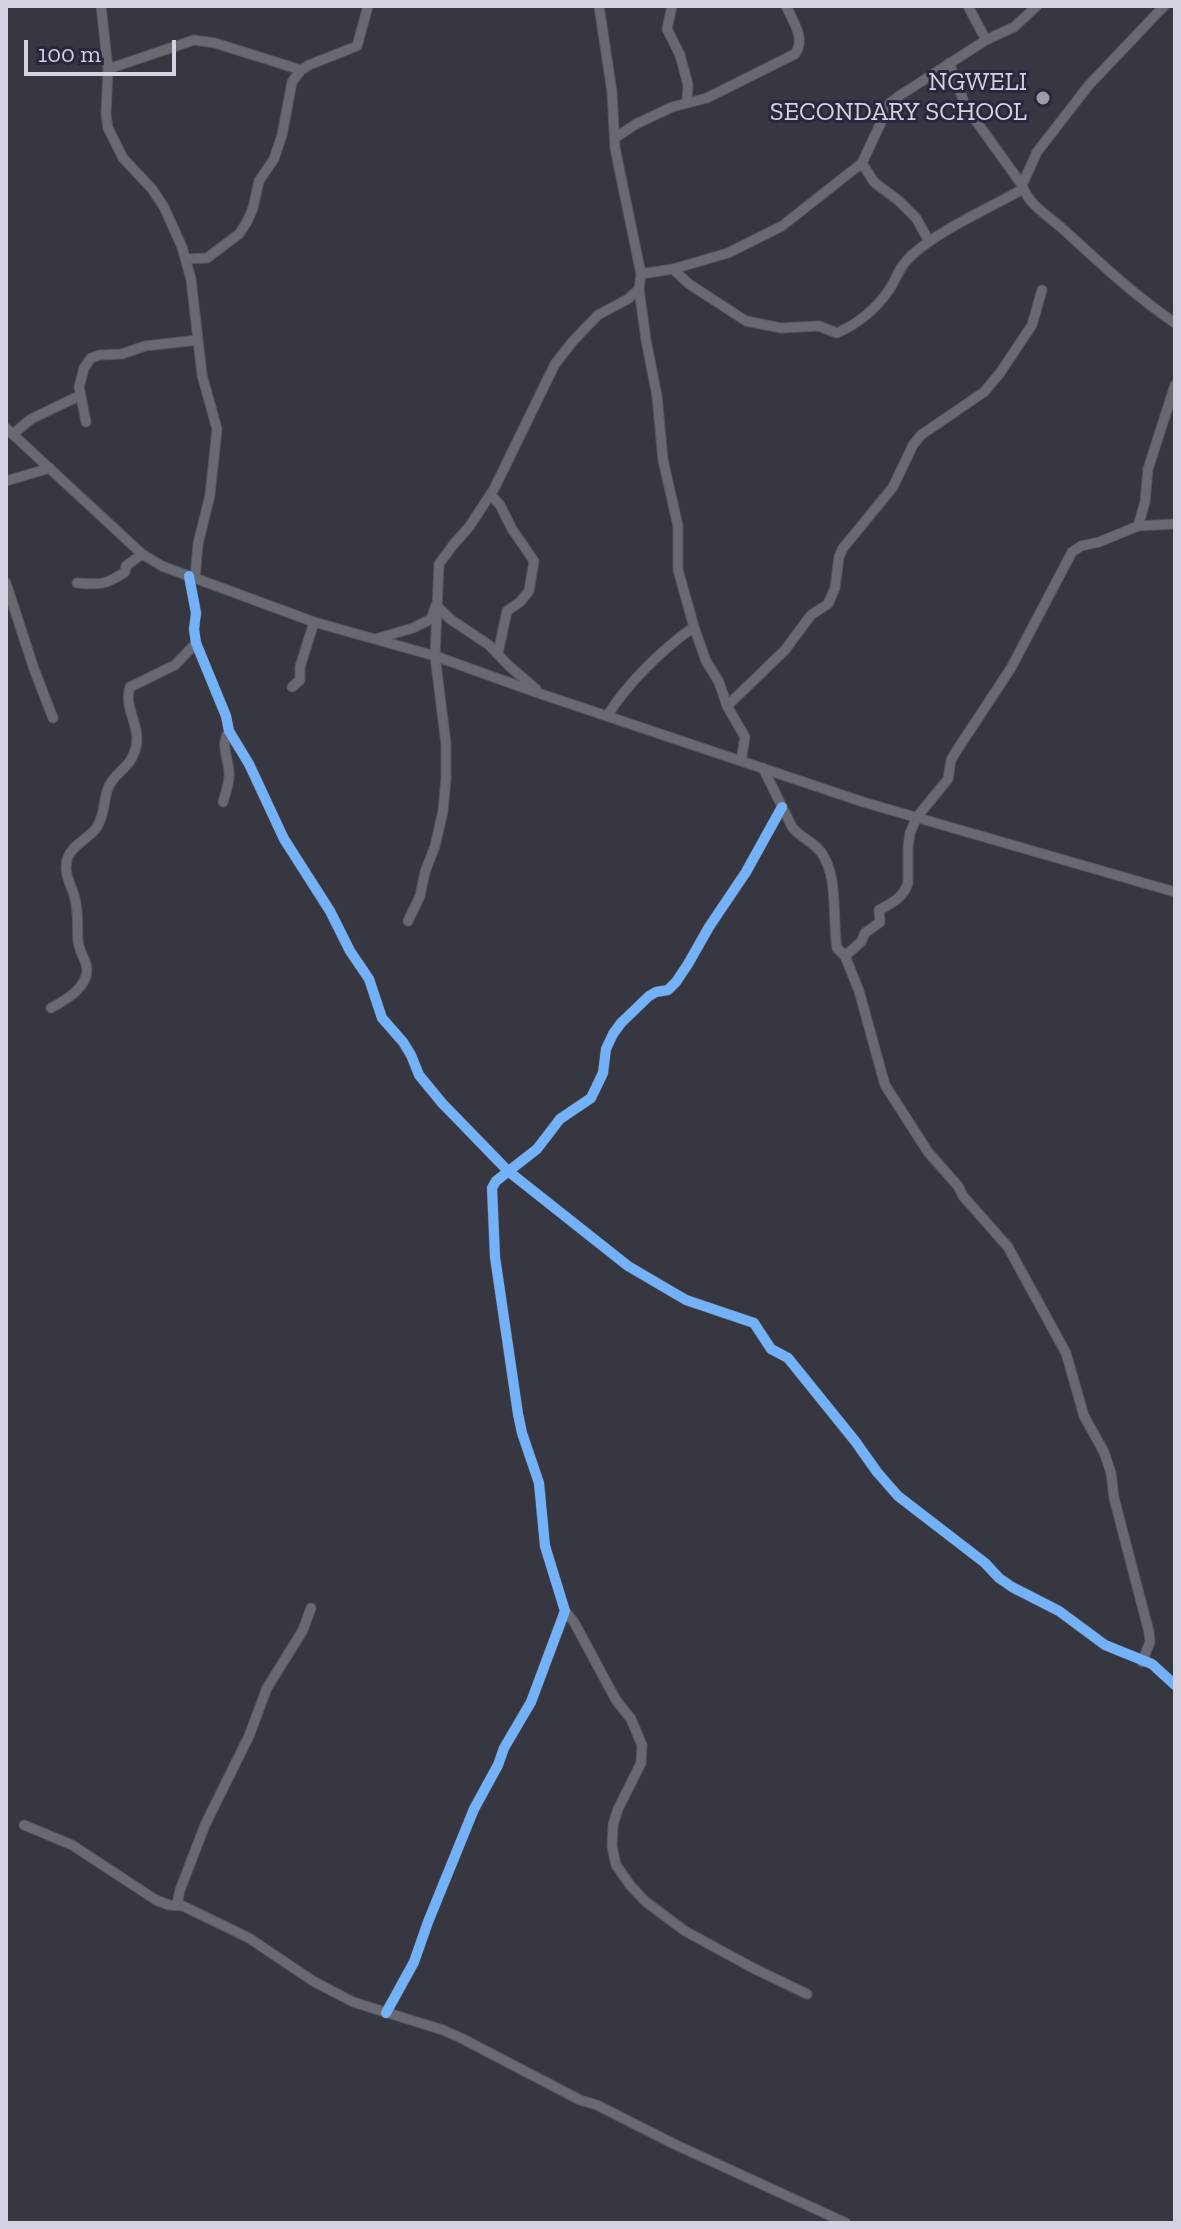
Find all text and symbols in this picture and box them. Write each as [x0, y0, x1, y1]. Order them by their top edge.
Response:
scale bar [28, 24, 180, 74]
text: 100 m [38, 39, 101, 68]
place label: NGWELI SECONDARY SCHOOL [770, 67, 1027, 128]
marker: NGWELI SECONDARY SCHOOL [1034, 89, 1052, 107]

